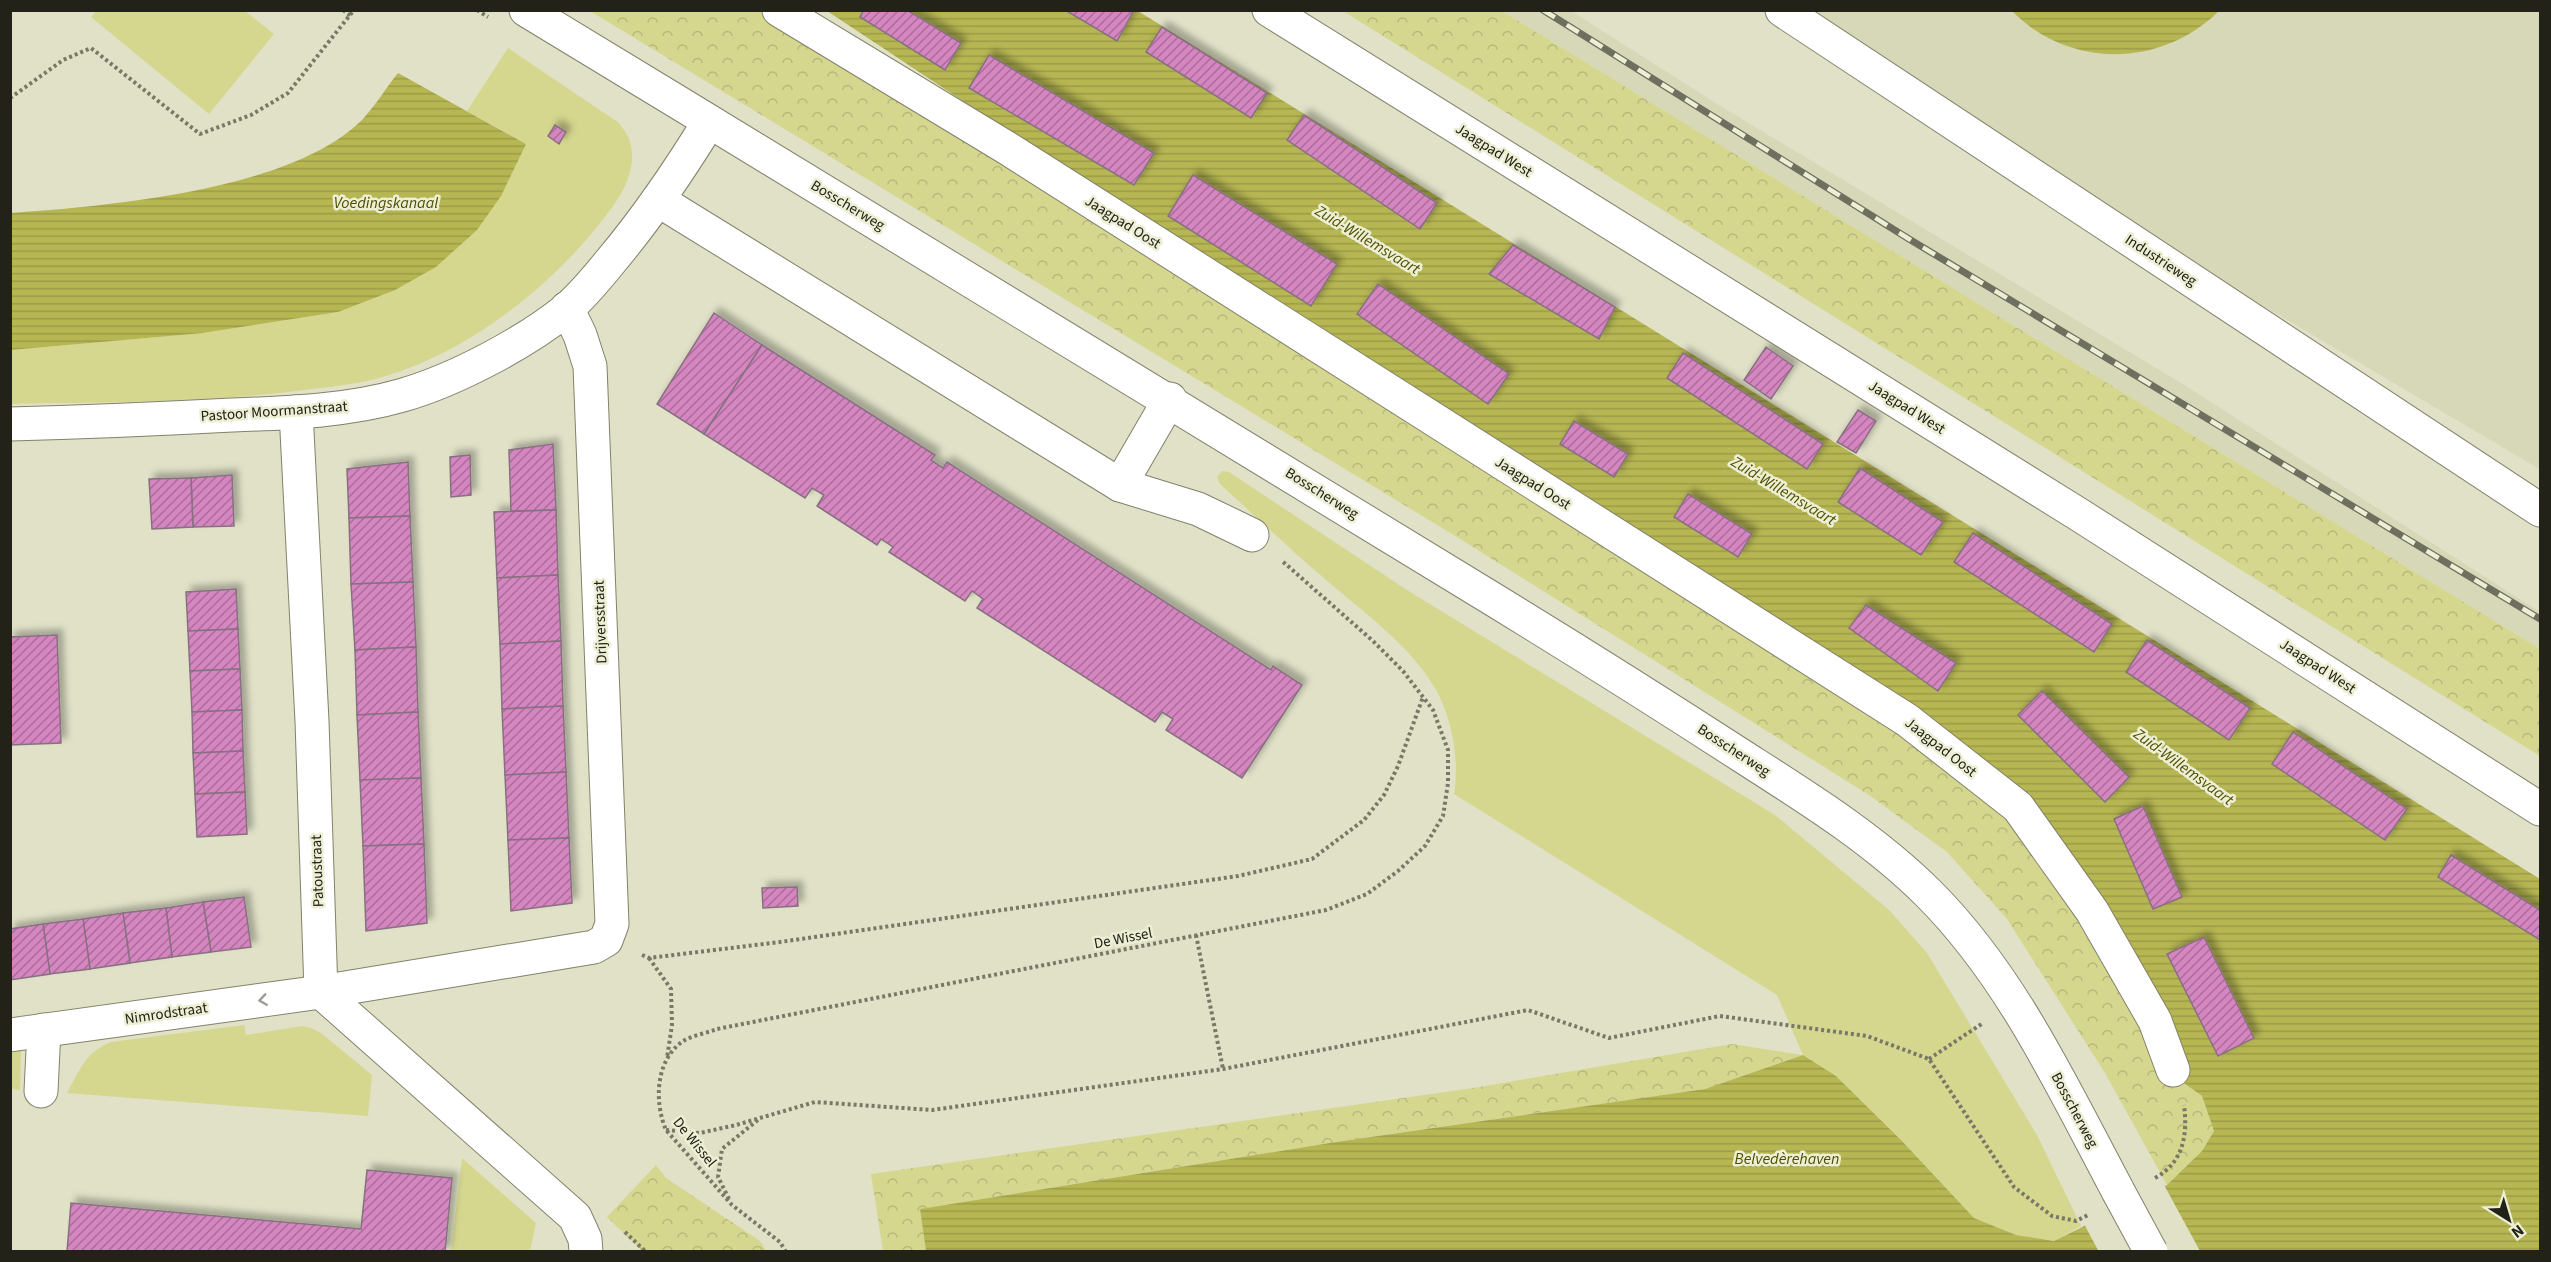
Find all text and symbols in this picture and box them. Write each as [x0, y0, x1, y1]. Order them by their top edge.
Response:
street label: Jaagpad West [1451, 118, 1536, 182]
street label: Bosscherweg [807, 175, 889, 236]
street label: Jaagpad Oost [1081, 191, 1165, 254]
water label: Voedingskanaal [334, 192, 438, 214]
water label: Zuid-Willemsvaart [1310, 199, 1425, 280]
street label: Industrieweg [2121, 229, 2201, 292]
street label: Jaagpad West [1864, 375, 1949, 439]
street label: Pastoor Moormanstraat [200, 396, 348, 427]
water label: Zuid-Willemsvaart [1726, 450, 1841, 531]
street label: Jaagpad Oost [1491, 452, 1575, 515]
street label: Bosscherweg [1281, 463, 1363, 525]
street label: Drijversstraat [589, 580, 612, 664]
street label: Jaagpad West [2275, 634, 2360, 699]
street label: Jaagpad Oost [1900, 713, 1981, 782]
street label: Bosscherweg [1693, 719, 1775, 782]
water label: Zuid-Willemsvaart [2128, 722, 2239, 811]
street label: Patoustraat [306, 835, 329, 907]
street label: De Wissel [1092, 923, 1154, 954]
one-way arrow [259, 993, 268, 1005]
street label: Nimrodstraat [123, 997, 209, 1030]
street label: Bosscherweg [2046, 1069, 2104, 1152]
street label: De Wissel [668, 1113, 721, 1172]
water label: Belvedèrehaven [1735, 1148, 1839, 1170]
north arrow [2479, 1190, 2539, 1250]
text: N [2507, 1219, 2528, 1243]

